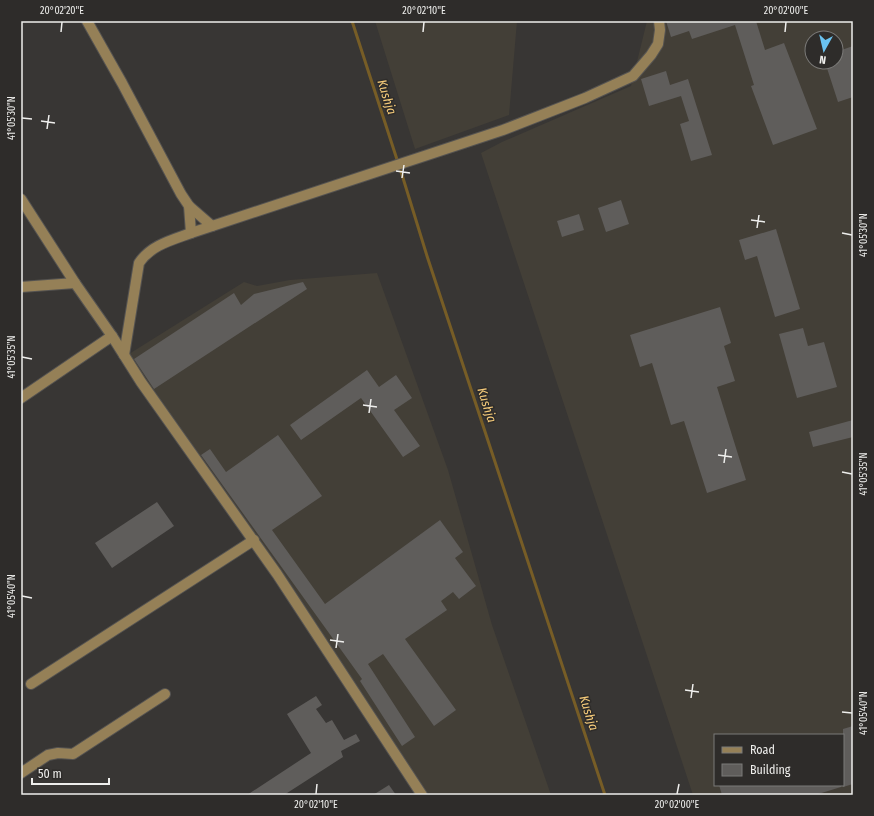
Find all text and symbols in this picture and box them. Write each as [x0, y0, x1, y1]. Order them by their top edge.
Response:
text: 20°02'20"E [40, 5, 84, 17]
text: 20°02'10"E [402, 5, 446, 17]
text: 20°02'00"E [764, 5, 809, 17]
north arrow [804, 30, 844, 70]
text: N [819, 53, 827, 66]
water label: Kushja [374, 78, 400, 117]
text: 41°05'30"N [6, 96, 18, 140]
text: 41°05'30"N [858, 213, 870, 257]
text: 41°05'35"N [6, 335, 18, 379]
water label: Kushja [474, 386, 500, 425]
text: 41°05'35"N [858, 452, 870, 496]
text: 41°05'40"N [6, 574, 18, 618]
text: 41°05'40"N [858, 691, 870, 735]
water label: Kushja [576, 694, 602, 733]
legend [714, 734, 844, 786]
text: Road [750, 743, 775, 757]
scale bar [32, 760, 109, 786]
text: Building [750, 763, 791, 777]
text: 50 m [38, 767, 62, 781]
text: 20°02'10"E [294, 799, 338, 811]
text: 20°02'00"E [655, 799, 700, 811]

